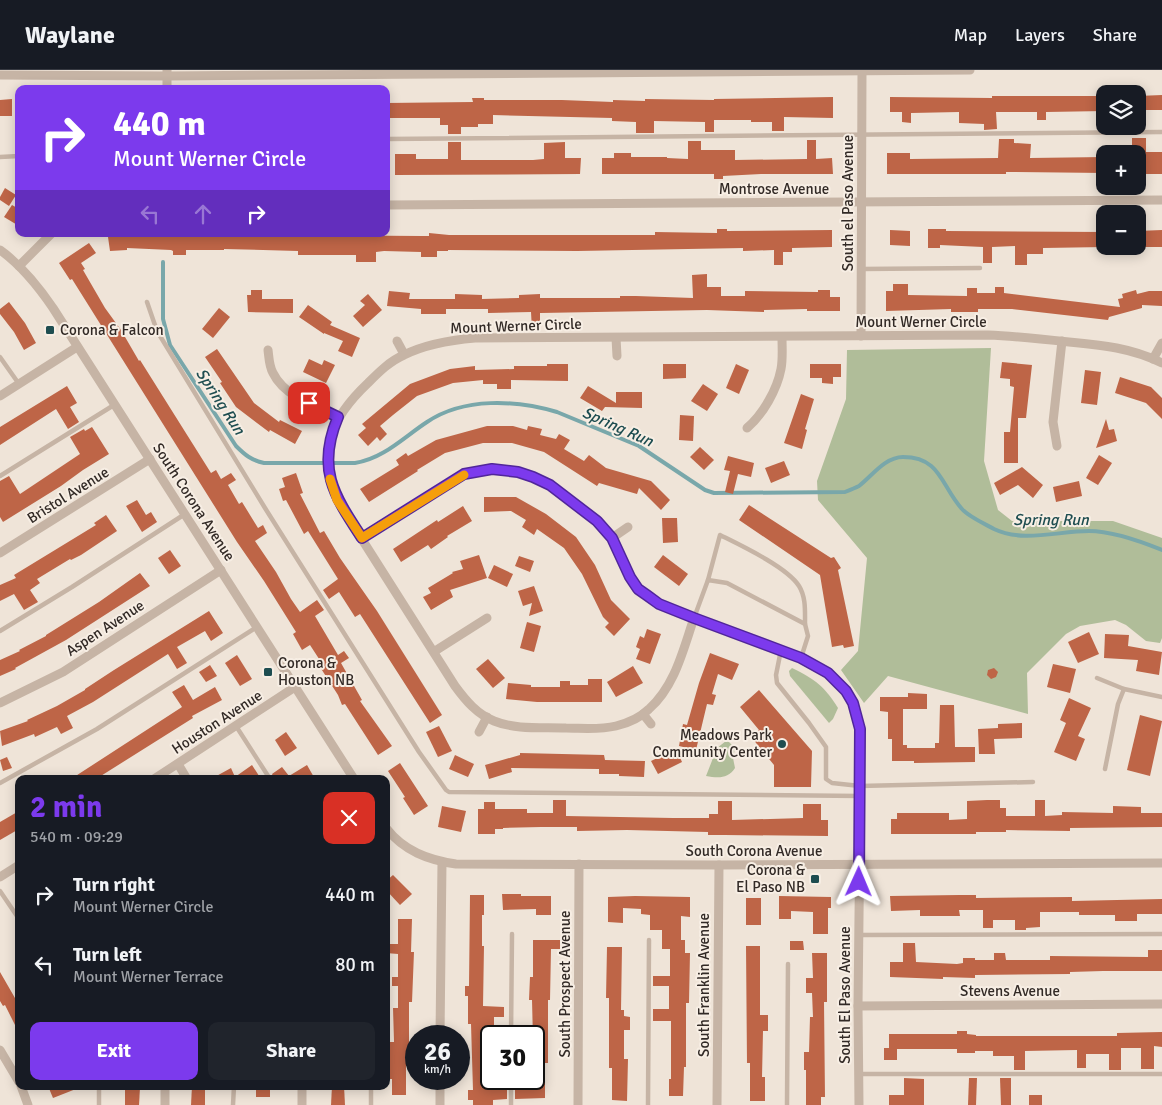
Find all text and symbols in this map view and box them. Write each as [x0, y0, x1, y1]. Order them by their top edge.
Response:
text: Waylane [25, 20, 115, 50]
text: Map [954, 24, 987, 46]
text: Layers [1015, 24, 1065, 46]
text: Share [1093, 24, 1137, 46]
map controls [1096, 85, 1146, 255]
button: layers [1096, 85, 1146, 135]
text: 440 m [113, 102, 206, 145]
icon: right [30, 105, 95, 170]
street label: South el Paso Avenue [839, 135, 857, 271]
text: Mount Werner Circle [113, 145, 306, 172]
button: + [1096, 145, 1146, 195]
street label: Montrose Avenue [719, 180, 829, 198]
icon: left [136, 200, 164, 228]
icon: ahead [189, 200, 217, 228]
icon: right [242, 200, 270, 228]
button: − [1096, 205, 1146, 255]
street label: Mount Werner Circle [855, 313, 987, 331]
street label: Mount Werner Circle [450, 315, 582, 337]
place label: Corona & Falcon [60, 321, 164, 339]
marker: Corona & Falcon [44, 324, 56, 336]
water label: Spring Run [191, 365, 250, 440]
pin [288, 382, 330, 424]
icon: arrive [295, 389, 323, 417]
water label: Spring Run [579, 402, 657, 452]
street label: South Corona Avenue [149, 440, 239, 564]
street label: Bristol Avenue [24, 463, 112, 527]
water label: Spring Run [1013, 510, 1090, 530]
street label: Aspen Avenue [63, 596, 147, 660]
place label: Corona & Houston NB [278, 654, 354, 689]
marker: Corona & Houston NB [262, 666, 274, 678]
street label: Houston Avenue [168, 686, 266, 758]
place label: Meadows Park Community Center [653, 726, 772, 761]
marker: Meadows Park Community Center [776, 738, 788, 750]
text: 2 min [30, 789, 102, 826]
button: close [323, 792, 375, 844]
text: 540 m · 09:29 [30, 827, 123, 847]
street label: South Corona Avenue [686, 842, 822, 860]
position arrow [832, 855, 884, 907]
place label: Corona & El Paso NB [736, 861, 806, 896]
text: Turn right [73, 873, 155, 897]
marker: Corona & El Paso NB [809, 873, 821, 885]
icon: right [30, 881, 58, 909]
text: 440 m [325, 883, 375, 907]
text: Mount Werner Circle [73, 897, 214, 917]
street label: South Prospect Avenue [556, 911, 574, 1057]
street label: South Franklin Avenue [695, 913, 713, 1057]
street label: South El Paso Avenue [836, 926, 854, 1064]
text: Turn left [73, 943, 142, 967]
icon: left [30, 951, 58, 979]
text: 80 m [335, 953, 375, 977]
text: Mount Werner Terrace [73, 967, 224, 987]
street label: Stevens Avenue [960, 982, 1060, 1000]
button: Exit [30, 1022, 198, 1080]
button: Share [208, 1022, 375, 1080]
speed limit sign: 30 [480, 1025, 545, 1090]
text: 26 [424, 1036, 451, 1067]
text: km/h [424, 1062, 451, 1077]

